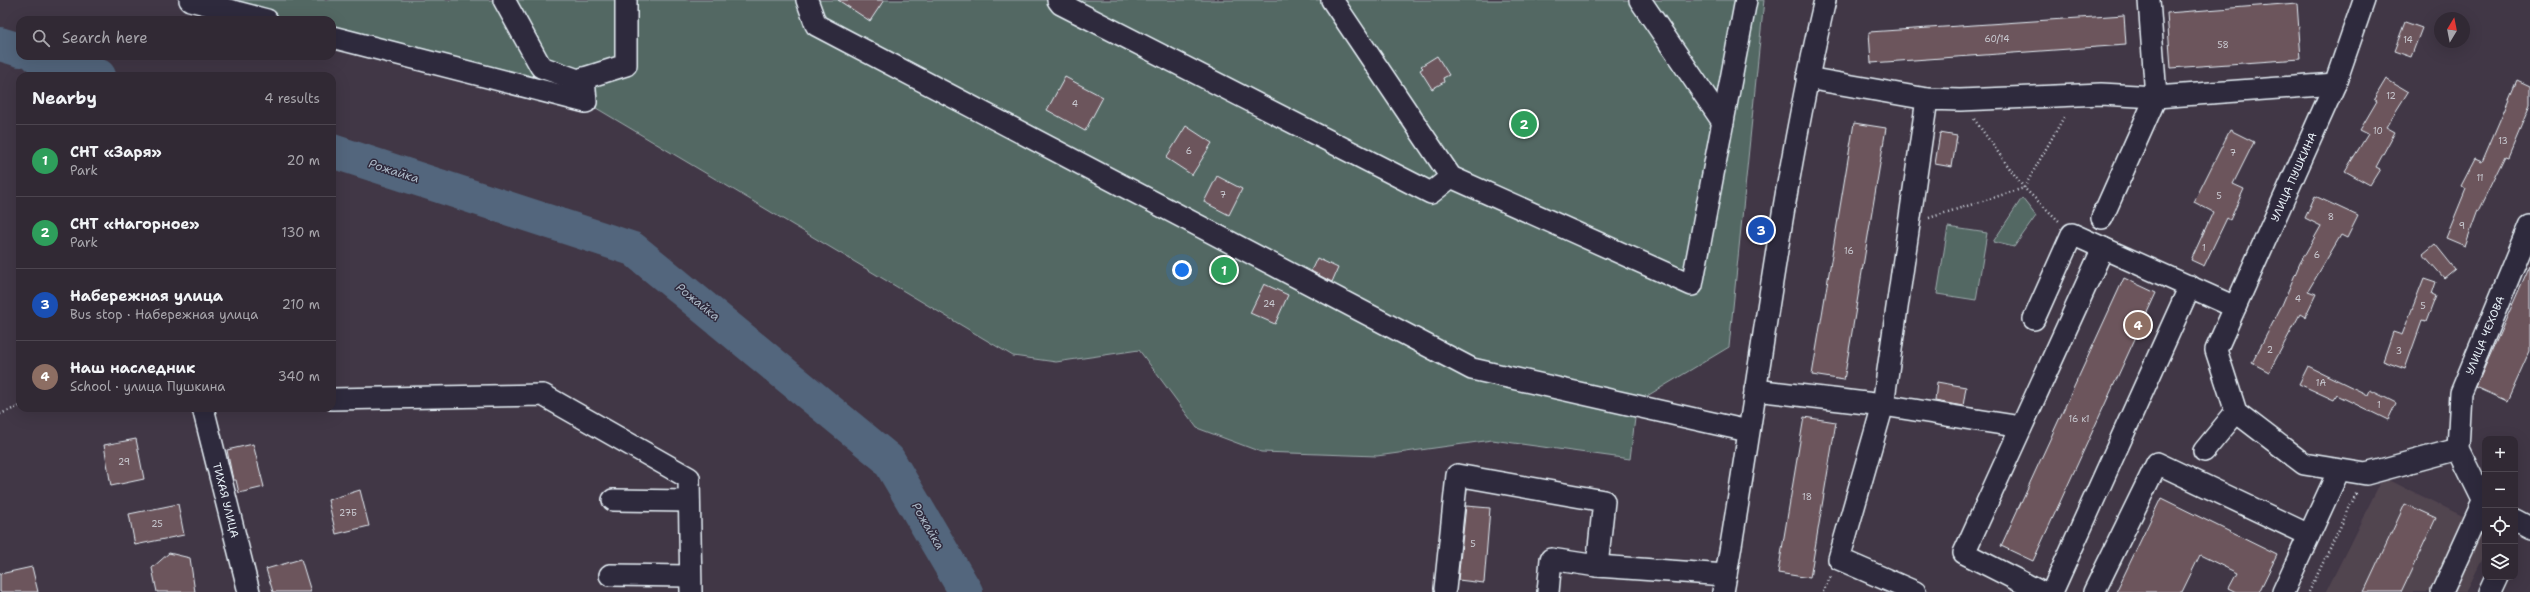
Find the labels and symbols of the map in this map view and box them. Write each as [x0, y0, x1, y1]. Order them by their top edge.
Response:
north arrow [2434, 12, 2470, 48]
house number: 60/14 [1985, 33, 2009, 45]
house number: 14 [2403, 34, 2413, 46]
house number: 58 [2217, 39, 2229, 51]
house number: 12 [2386, 90, 2396, 102]
house number: 4 [1072, 98, 1078, 110]
pin: 2 [1511, 109, 1537, 139]
house number: 10 [2373, 125, 2383, 137]
street label: УЛИЦА ПУШКИНА [2268, 130, 2320, 224]
house number: 13 [2498, 135, 2508, 147]
house number: 6 [1186, 145, 1192, 157]
house number: 7 [2230, 147, 2236, 159]
water label: Рожайка [367, 155, 421, 187]
house number: 11 [2476, 172, 2484, 184]
house number: 7 [1220, 189, 1226, 201]
house number: 5 [2216, 190, 2222, 202]
house number: 8 [2328, 211, 2334, 223]
pin: 3 [1748, 215, 1774, 245]
house number: 9 [2459, 220, 2465, 232]
house number: 1 [2202, 242, 2206, 254]
house number: 16 [1844, 245, 1854, 257]
house number: 6 [2314, 249, 2320, 261]
pin: 1 [1211, 255, 1237, 285]
your location [1172, 260, 1192, 280]
water label: Рожайка [673, 279, 723, 325]
house number: 4 [2295, 293, 2301, 305]
street label: УЛИЦА ЧЕХОВА [2462, 293, 2508, 377]
house number: 24 [1263, 298, 1275, 310]
house number: 5 [2420, 300, 2426, 312]
pin: 4 [2125, 310, 2151, 340]
house number: 2 [2267, 344, 2273, 356]
house number: 3 [2396, 345, 2402, 357]
house number: 1А [2316, 377, 2327, 389]
house number: 1 [2377, 399, 2381, 411]
house number: 16 к1 [2069, 413, 2089, 425]
house number: 29 [118, 456, 130, 468]
street label: ТИХАЯ УЛИЦА [209, 461, 243, 539]
house number: 18 [1802, 491, 1812, 503]
water label: Рожайка [908, 500, 948, 552]
house number: 27Б [339, 507, 357, 519]
house number: 25 [151, 518, 163, 530]
house number: 5 [1470, 538, 1476, 550]

